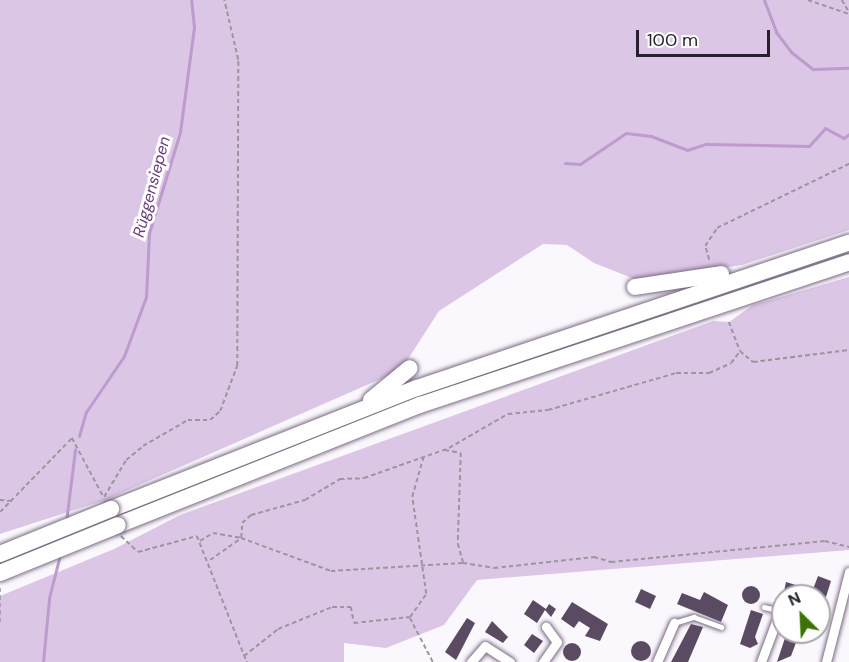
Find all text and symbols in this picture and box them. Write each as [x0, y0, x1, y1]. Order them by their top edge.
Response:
scale bar [639, 18, 772, 56]
text: 100 m [647, 28, 698, 52]
water label: Rüggensiepen [129, 134, 175, 240]
north arrow [771, 584, 831, 644]
text: N [785, 587, 804, 611]

